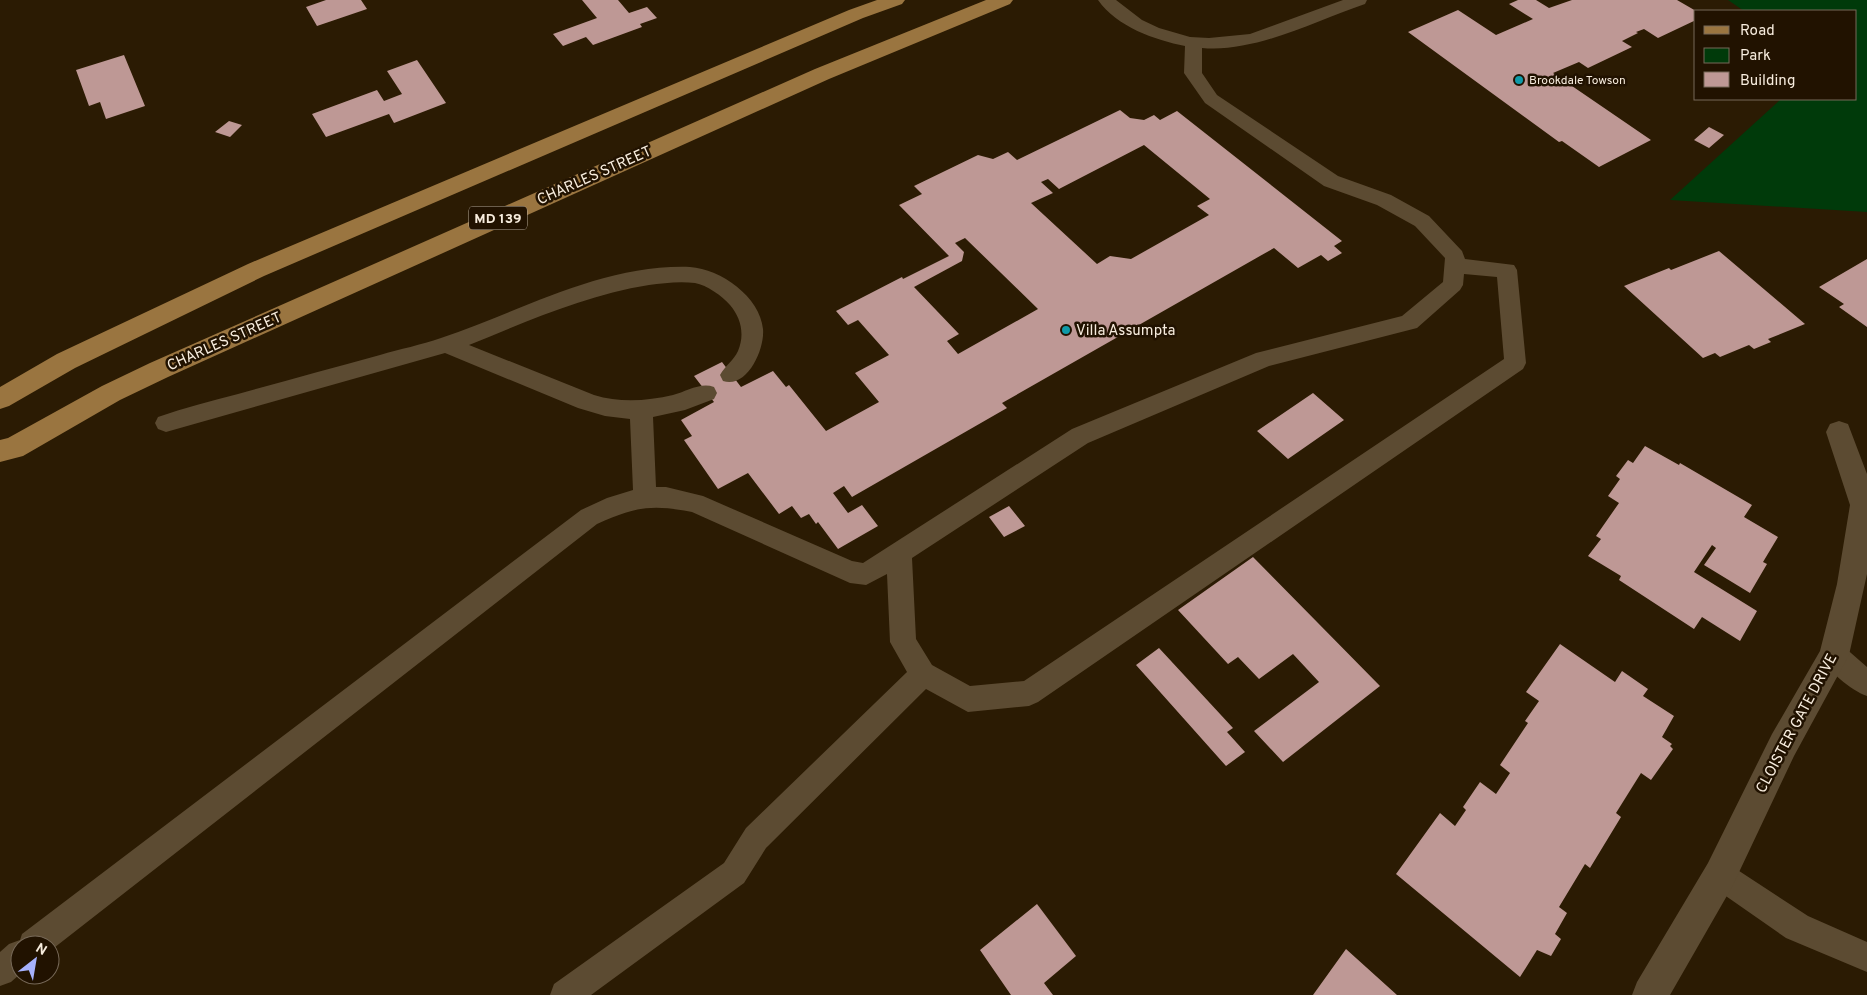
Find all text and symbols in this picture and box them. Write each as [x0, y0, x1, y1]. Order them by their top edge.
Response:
legend [1694, 10, 1857, 100]
text: Road [1740, 22, 1775, 41]
text: Park [1740, 47, 1771, 66]
text: Building [1740, 72, 1795, 91]
place label: Brookdale Towson [1529, 73, 1626, 89]
marker: Brookdale Towson [1513, 74, 1525, 86]
street label: CHARLES STREET [534, 143, 655, 210]
road number: MD 139 [469, 207, 527, 230]
street label: CHARLES STREET [164, 309, 285, 376]
place label: Villa Assumpta [1076, 322, 1175, 341]
marker: Villa Assumpta [1060, 324, 1072, 336]
street label: CLOISTER GATE DRIVE [1752, 651, 1842, 797]
north arrow [10, 935, 60, 985]
text: N [32, 940, 50, 960]

